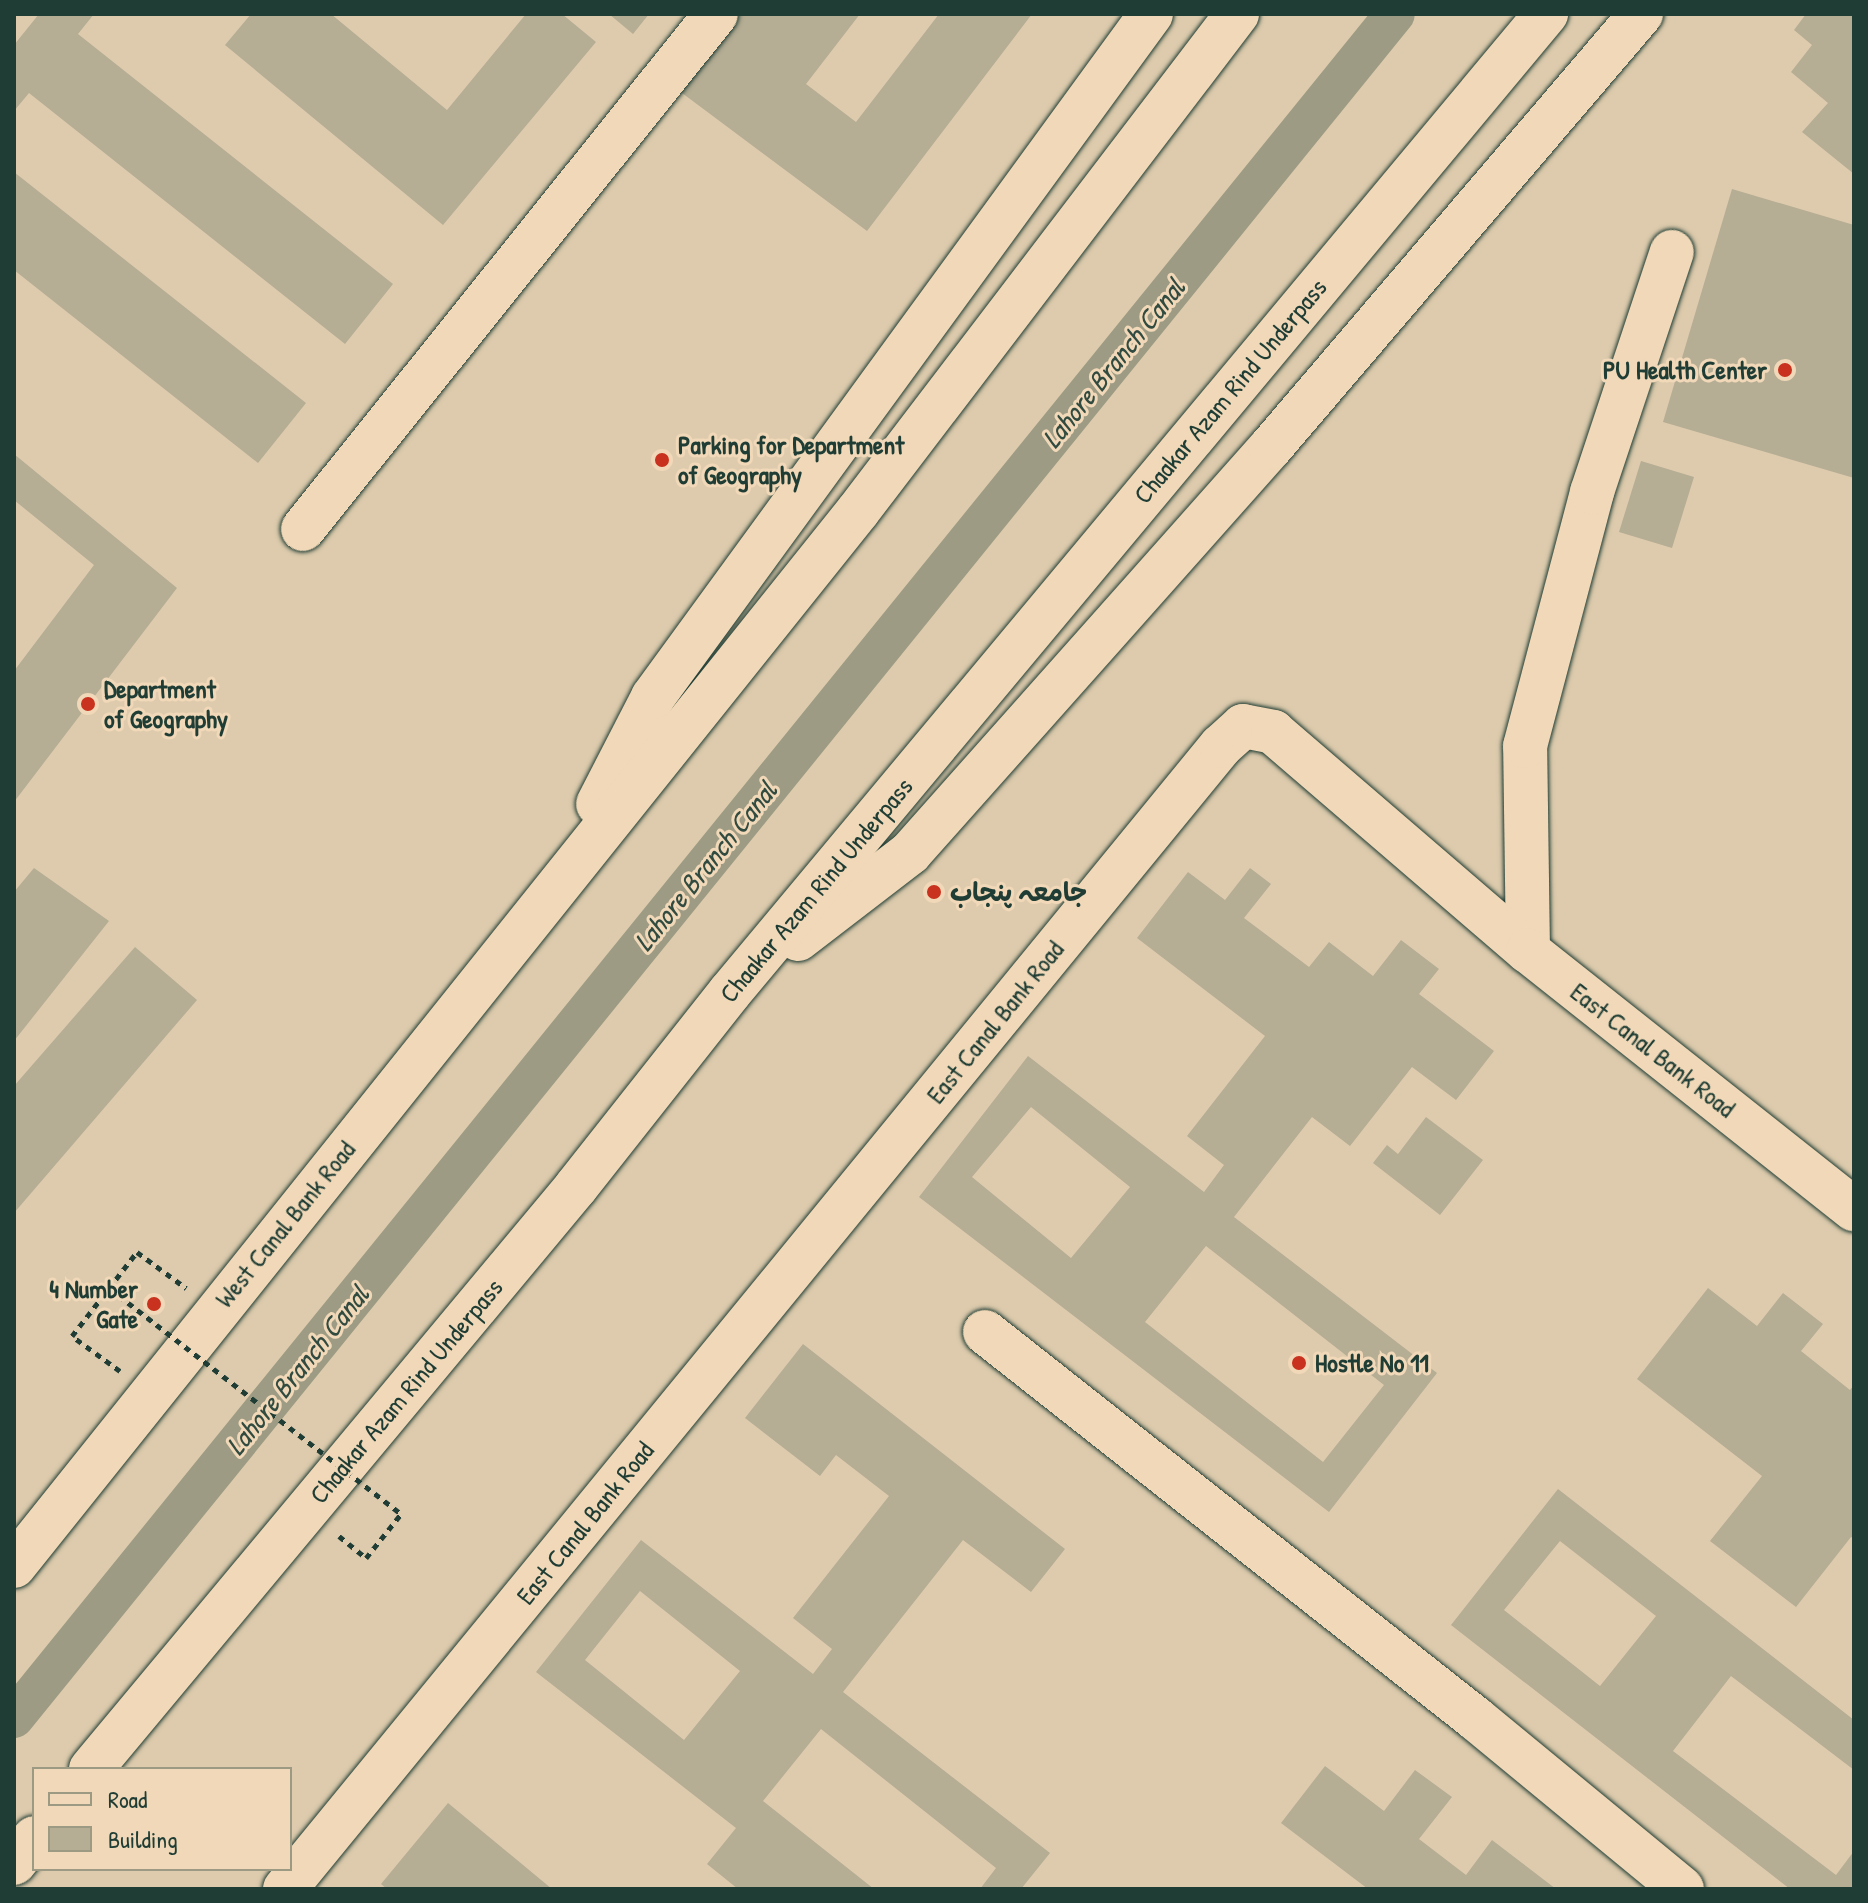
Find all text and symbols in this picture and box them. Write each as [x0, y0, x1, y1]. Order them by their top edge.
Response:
water label: Lahore Branch Canal [1035, 272, 1191, 454]
street label: Chaakar Azam Rind Underpass [1127, 272, 1333, 510]
place label: PU Health Center [1603, 354, 1767, 386]
marker: PU Health Center [1774, 359, 1796, 381]
place label: Parking for Department of Geography [678, 429, 904, 490]
marker: Parking for Department of Geography [653, 451, 671, 469]
place label: Department of Geography [104, 673, 228, 734]
marker: Department of Geography [79, 695, 97, 713]
street label: Chaakar Azam Rind Underpass [713, 771, 919, 1009]
water label: Lahore Branch Canal [627, 775, 783, 957]
place label: جامعہ پنجاب [950, 876, 1087, 908]
marker: جامعہ پنجاب [925, 883, 943, 901]
street label: East Canal Bank Road [920, 934, 1070, 1110]
street label: East Canal Bank Road [1564, 976, 1742, 1124]
street label: West Canal Bank Road [208, 1134, 362, 1314]
street label: Chaakar Azam Rind Underpass [303, 1272, 509, 1510]
place label: 4 Number Gate [49, 1273, 138, 1334]
water label: Lahore Branch Canal [219, 1279, 375, 1461]
marker: 4 Number Gate [145, 1295, 163, 1313]
place label: Hostle No 11 [1315, 1347, 1429, 1379]
marker: Hostle No 11 [1290, 1354, 1308, 1372]
street label: East Canal Bank Road [510, 1435, 660, 1611]
legend [32, 1767, 292, 1871]
text: Road [108, 1783, 147, 1815]
text: Building [108, 1823, 178, 1855]

